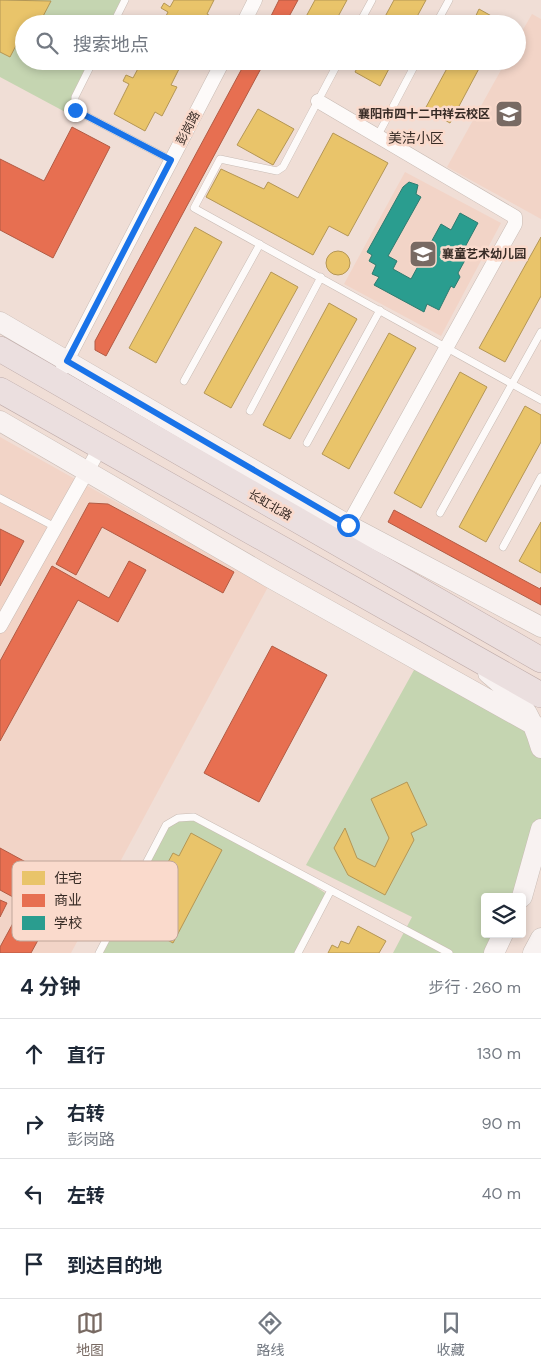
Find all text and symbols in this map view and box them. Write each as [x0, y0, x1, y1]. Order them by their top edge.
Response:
search box [15, 15, 526, 70]
icon: search [33, 29, 61, 57]
text: 搜索地点 [73, 32, 149, 57]
route end [64, 99, 87, 122]
school or university icon: 襄阳市四十二中祥云校区 [494, 99, 524, 129]
place label: 襄阳市四十二中祥云校区 [358, 106, 490, 122]
street label: 彭岗路 [172, 108, 204, 148]
district label: 美洁小区 [388, 129, 444, 147]
school or university icon: 襄童艺术幼儿园 [408, 239, 438, 269]
place label: 襄童艺术幼儿园 [442, 246, 526, 262]
street label: 长虹北路 [245, 486, 295, 524]
route start [337, 514, 360, 537]
legend [12, 861, 178, 941]
text: 住宅 [54, 869, 82, 887]
text: 商业 [54, 891, 82, 909]
map controls [481, 893, 526, 938]
button: layers [481, 893, 526, 938]
text: 学校 [54, 914, 82, 932]
text: 4 分钟 [20, 973, 81, 1001]
text: 步行 · 260 m [429, 977, 521, 998]
icon: ahead [20, 1040, 48, 1068]
text: 直行 [67, 1043, 105, 1068]
text: 130 m [477, 1043, 521, 1064]
text: 右转 [67, 1101, 105, 1126]
icon: right [20, 1110, 48, 1138]
text: 90 m [481, 1113, 521, 1134]
text: 彭岗路 [67, 1129, 115, 1150]
icon: left [20, 1180, 48, 1208]
text: 左转 [67, 1183, 105, 1208]
text: 40 m [482, 1183, 521, 1204]
icon: arrive [20, 1250, 48, 1278]
text: 到达目的地 [67, 1253, 162, 1278]
tab: 地图 [76, 1309, 104, 1359]
tab: 路线 [256, 1309, 284, 1359]
tab: 收藏 [437, 1309, 465, 1359]

